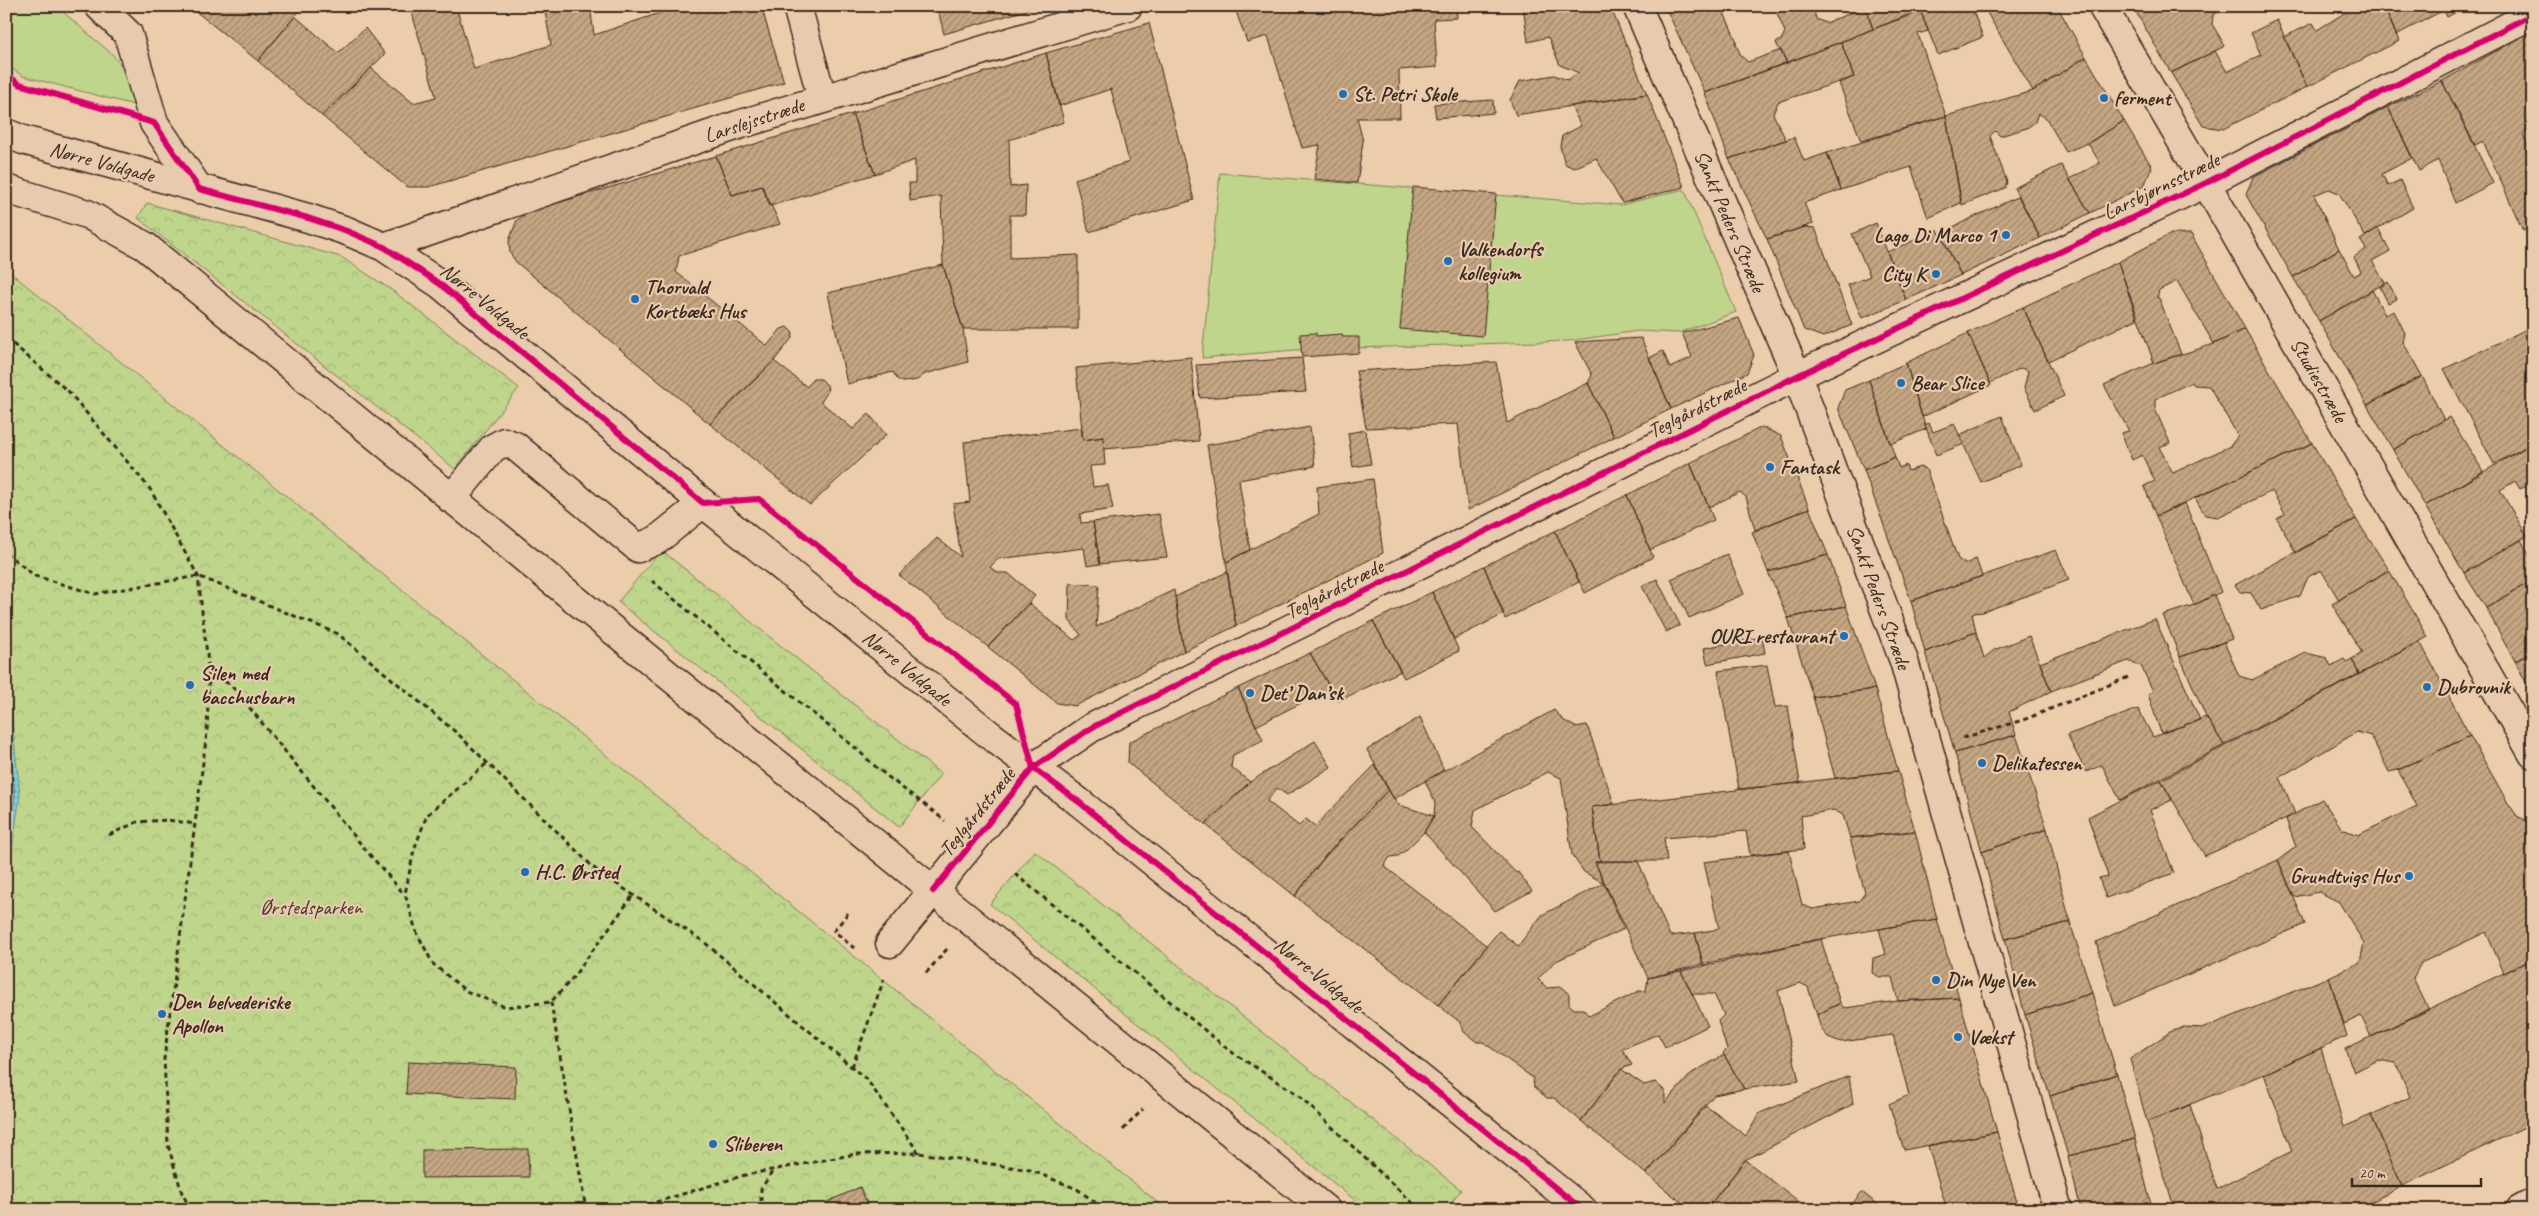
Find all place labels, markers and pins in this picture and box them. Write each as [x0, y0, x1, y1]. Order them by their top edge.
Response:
place label: St. Petri Skole [1353, 81, 1459, 107]
place label: ferment [2114, 85, 2173, 111]
marker: St. Petri Skole [1337, 88, 1349, 100]
marker: ferment [2098, 92, 2110, 104]
place label: Lago Di Marco 1 [1874, 222, 1999, 248]
marker: Lago Di Marco 1 [2000, 229, 2012, 241]
place label: Valkendorfs kollegium [1458, 236, 1545, 286]
marker: Valkendorfs kollegium [1442, 255, 1454, 267]
place label: City K [1882, 261, 1929, 288]
marker: City K [1930, 268, 1942, 280]
place label: Thorvald Kortbæks Hus [645, 274, 748, 324]
marker: Thorvald Kortbæks Hus [629, 293, 641, 305]
place label: Bear Slice [1911, 370, 1986, 396]
marker: Bear Slice [1895, 377, 1907, 389]
place label: Fantask [1780, 454, 1841, 480]
marker: Fantask [1764, 461, 1776, 473]
place label: OURI restaurant [1710, 623, 1837, 649]
marker: OURI restaurant [1838, 630, 1850, 642]
place label: Silen med bacchusbarn [200, 660, 295, 710]
place label: Dubrovnik [2437, 674, 2512, 700]
marker: Silen med bacchusbarn [184, 679, 196, 691]
place label: Det’ Dan’sk [1260, 680, 1345, 706]
marker: Dubrovnik [2421, 681, 2433, 693]
marker: Det’ Dan’sk [1244, 687, 1256, 699]
place label: Delikatessen [1992, 750, 2083, 776]
marker: Delikatessen [1976, 757, 1988, 769]
place label: H.C. Ørsted [535, 859, 622, 885]
place label: Grundtvigs Hus [2290, 863, 2402, 889]
marker: H.C. Ørsted [519, 866, 531, 878]
marker: Grundtvigs Hus [2403, 870, 2415, 882]
place label: Din Nye Ven [1946, 967, 2037, 994]
marker: Din Nye Ven [1930, 974, 1942, 986]
place label: Den belvederiske Apollon [172, 989, 292, 1039]
marker: Den belvederiske Apollon [156, 1008, 168, 1020]
place label: Vækst [1968, 1024, 2016, 1050]
marker: Vækst [1952, 1031, 1964, 1043]
place label: Sliberen [723, 1131, 784, 1157]
marker: Sliberen [707, 1138, 719, 1150]

